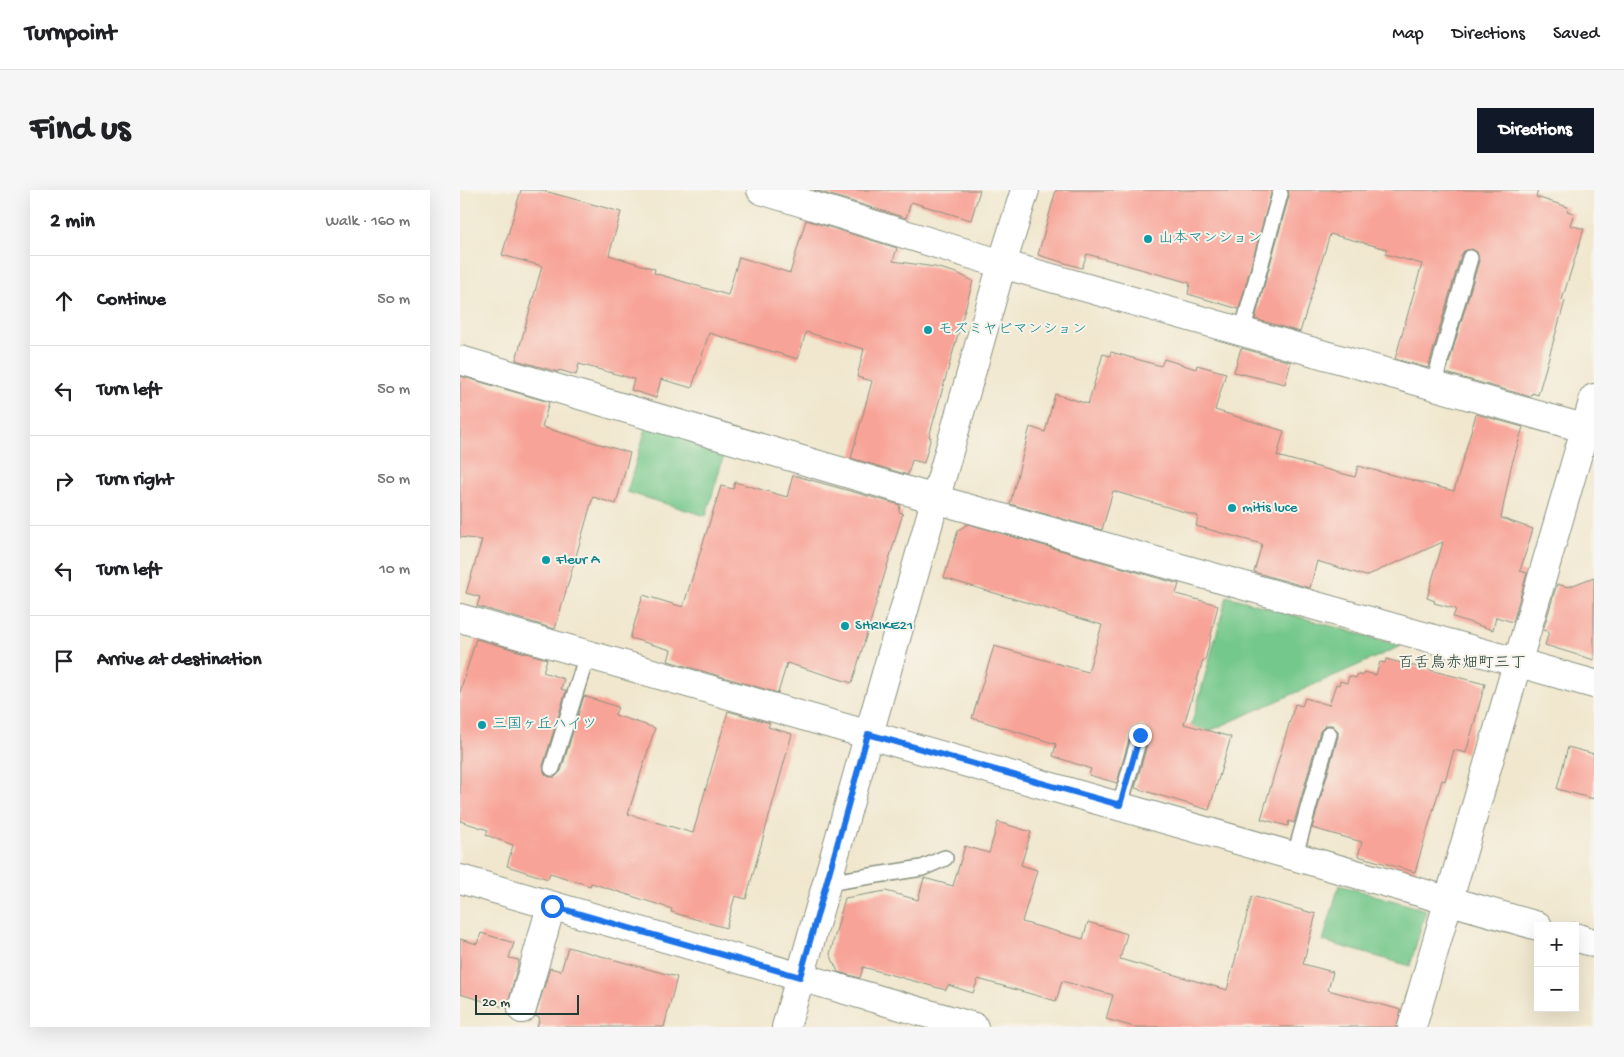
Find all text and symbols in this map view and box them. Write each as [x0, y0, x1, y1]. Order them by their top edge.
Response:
text: Turnpoint [25, 20, 116, 49]
text: Map [1392, 24, 1424, 45]
text: Directions [1452, 24, 1525, 45]
text: Saved [1553, 24, 1599, 45]
button: Directions [1477, 108, 1594, 153]
text: Find us [30, 110, 130, 151]
text: 2 min [50, 210, 95, 235]
text: Walk · 160 m [325, 213, 410, 232]
place label: 山本マンション [1158, 229, 1262, 248]
marker: 山本マンション [1142, 233, 1154, 245]
icon: ahead [50, 287, 78, 315]
text: Continue [97, 289, 166, 312]
text: 50 m [377, 291, 410, 310]
place label: モズミヤビマンション [938, 321, 1087, 339]
marker: モズミヤビマンション [922, 324, 934, 336]
icon: left [50, 377, 78, 405]
text: Turn left [97, 379, 161, 402]
text: 50 m [377, 381, 410, 400]
icon: right [50, 467, 78, 495]
text: Turn right [97, 469, 173, 492]
text: 50 m [377, 471, 410, 490]
place label: mitis luce [1242, 499, 1298, 517]
marker: mitis luce [1226, 502, 1238, 514]
place label: Fleur A [555, 551, 601, 569]
marker: Fleur A [540, 554, 552, 566]
icon: left [50, 557, 78, 585]
text: Turn left [97, 559, 161, 582]
text: 10 m [379, 561, 410, 580]
place label: SHRIKE21 [855, 617, 913, 635]
marker: SHRIKE21 [839, 620, 851, 632]
icon: arrive [50, 647, 78, 675]
text: Arrive at destination [97, 649, 261, 672]
district label: 百舌鳥赤畑町三丁 [1398, 653, 1526, 674]
place label: 三国ヶ丘ハイツ [492, 716, 597, 734]
marker: 三国ヶ丘ハイツ [476, 719, 488, 731]
route end [1129, 724, 1152, 747]
route start [541, 895, 564, 918]
map controls [1534, 922, 1579, 1012]
button: + [1534, 922, 1579, 967]
button: − [1534, 967, 1579, 1012]
scale bar [475, 992, 579, 1015]
text: 20 m [482, 995, 510, 1012]

